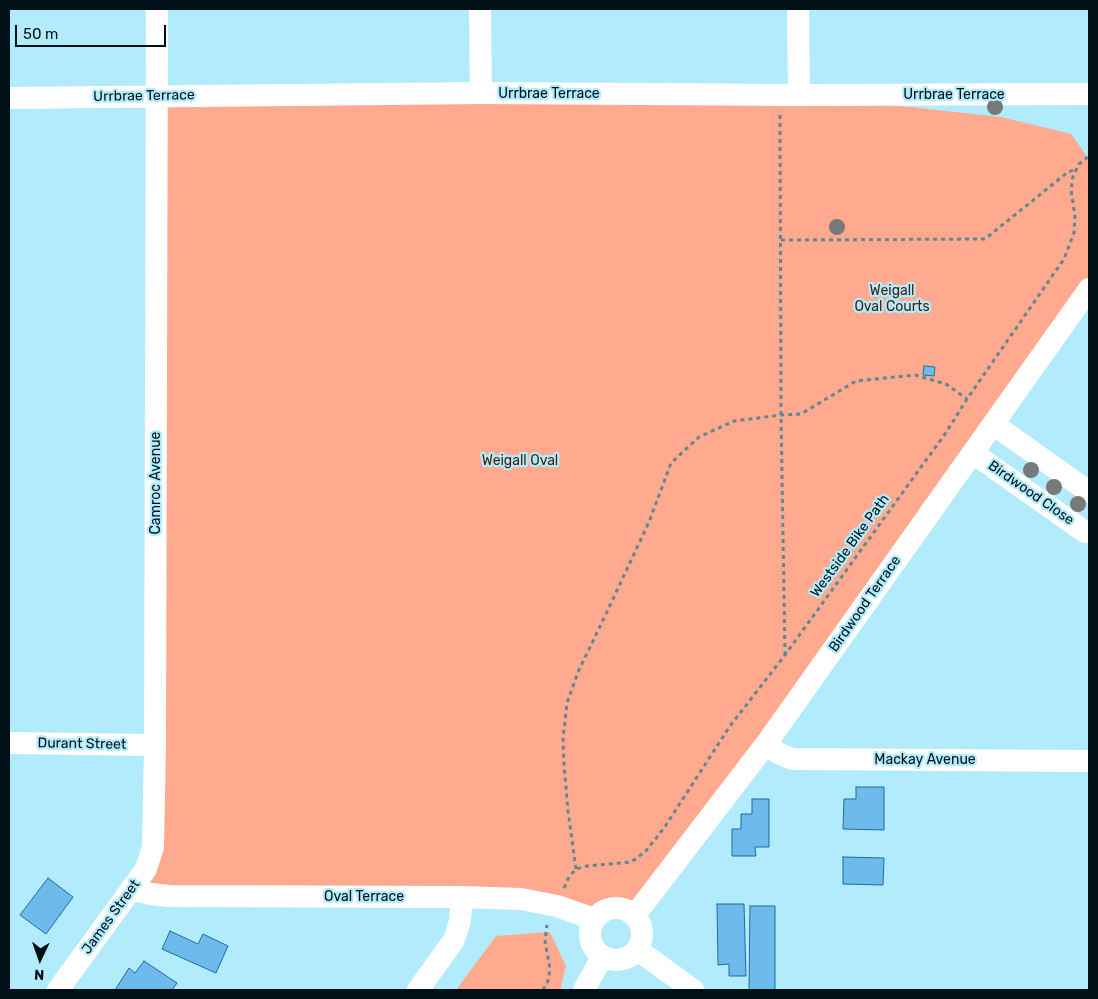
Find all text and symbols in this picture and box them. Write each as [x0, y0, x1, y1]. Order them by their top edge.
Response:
scale bar [18, 15, 169, 47]
text: 50 m [23, 25, 58, 43]
street label: Urrbrae Terrace [498, 86, 600, 102]
street label: Urrbrae Terrace [93, 87, 195, 105]
street label: Urrbrae Terrace [903, 87, 1005, 103]
park label: Weigall Oval Courts [854, 283, 930, 316]
street label: Camroc Avenue [148, 432, 164, 534]
park label: Weigall Oval [482, 453, 558, 469]
street label: Birdwood Close [985, 457, 1077, 529]
street label: Westside Bike Path [807, 491, 893, 601]
street label: Birdwood Terrace [826, 553, 904, 655]
street label: Durant Street [37, 735, 127, 753]
street label: Mackay Avenue [874, 752, 976, 768]
street label: James Street [78, 877, 144, 957]
street label: Oval Terrace [324, 889, 404, 905]
north arrow [15, 934, 65, 984]
text: N [34, 966, 45, 983]

